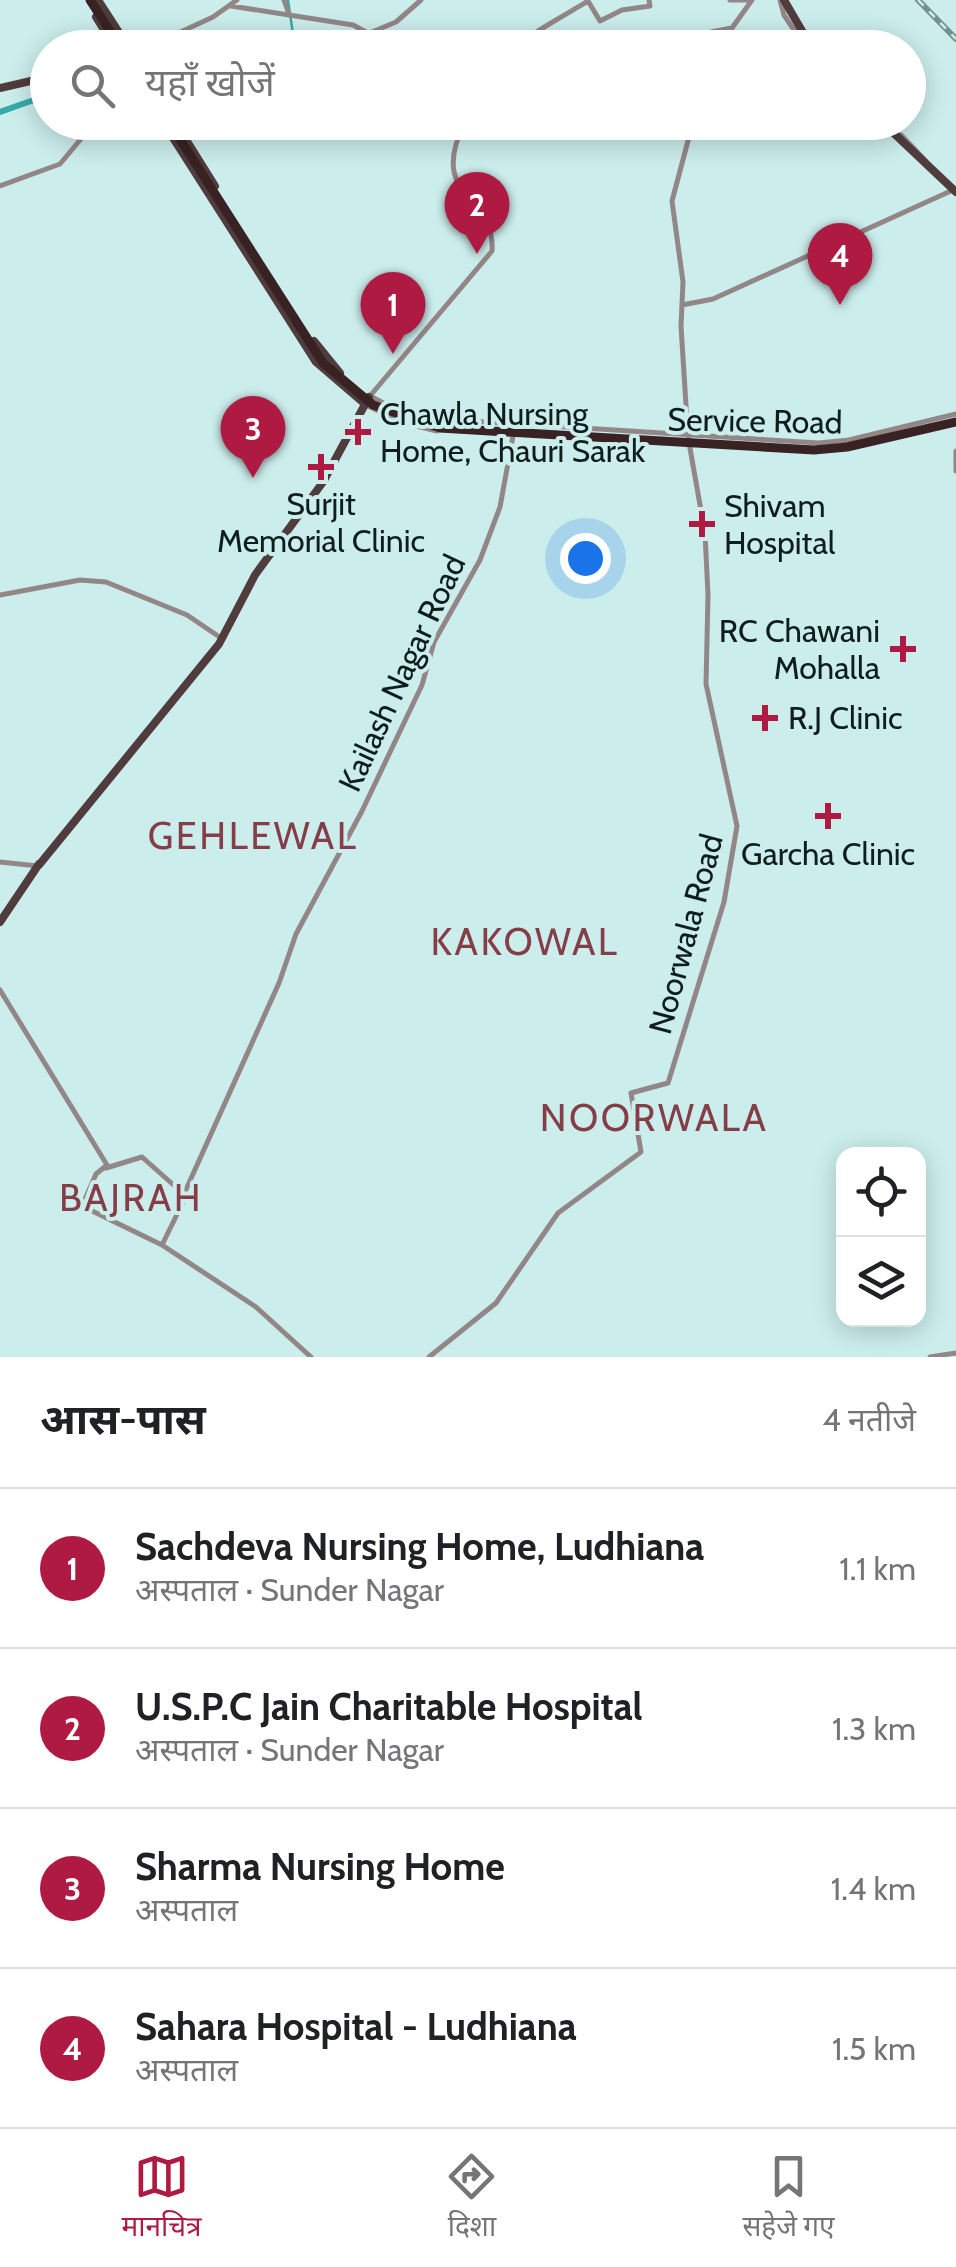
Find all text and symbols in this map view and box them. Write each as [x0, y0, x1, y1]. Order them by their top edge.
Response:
search box [30, 30, 926, 140]
icon: search [65, 58, 120, 113]
text: यहाँ खोजें [145, 59, 275, 106]
pin: 2 [444, 172, 510, 254]
pin: 4 [808, 222, 872, 305]
pin: 1 [360, 272, 426, 354]
place label: Chawla Nursing Home, Chauri Sarak [380, 394, 646, 470]
pin: 3 [220, 396, 286, 478]
street label: Service Road [667, 399, 843, 442]
marker: Chawla Nursing Home, Chauri Sarak [345, 419, 371, 445]
marker: Surjit Memorial Clinic [308, 454, 334, 480]
place label: Surjit Memorial Clinic [217, 484, 425, 560]
place label: Shivam Hospital [724, 486, 836, 562]
marker: Shivam Hospital [689, 511, 715, 537]
your location [560, 533, 611, 584]
street label: Kailash Nagar Road [330, 548, 473, 797]
place label: RC Chawani Mohalla [719, 611, 881, 687]
marker: RC Chawani Mohalla [890, 636, 916, 662]
place label: R.J Clinic [788, 698, 903, 737]
marker: R.J Clinic [752, 705, 778, 731]
marker: Garcha Clinic [815, 803, 841, 829]
district label: GEHLEWAL [148, 812, 358, 859]
street label: Noorwala Road [640, 830, 731, 1038]
place label: Garcha Clinic [741, 834, 915, 873]
district label: KAKOWAL [431, 918, 619, 965]
district label: NOORWALA [540, 1094, 768, 1141]
map controls [836, 1147, 926, 1327]
button: locate [836, 1147, 926, 1237]
district label: BAJRAH [59, 1174, 203, 1221]
button: layers [836, 1237, 926, 1327]
text: आस-पास [40, 1393, 206, 1445]
text: 4 नतीजे [822, 1400, 916, 1439]
text: Sachdeva Nursing Home, Ludhiana [135, 1523, 704, 1570]
text: 1 [67, 1549, 78, 1588]
text: 1.1 km [839, 1549, 916, 1588]
text: अस्पताल · Sunder Nagar [135, 1570, 444, 1609]
text: U.S.P.C Jain Charitable Hospital [135, 1683, 643, 1730]
text: 2 [64, 1709, 81, 1748]
text: 1.3 km [832, 1709, 916, 1748]
text: अस्पताल · Sunder Nagar [135, 1730, 444, 1769]
text: Sharma Nursing Home [135, 1843, 505, 1890]
text: 3 [64, 1869, 81, 1908]
text: 1.4 km [831, 1869, 916, 1908]
text: अस्पताल [135, 1890, 238, 1929]
text: Sahara Hospital - Ludhiana [135, 2003, 577, 2050]
text: 4 [63, 2029, 82, 2068]
text: 1.5 km [832, 2029, 916, 2068]
text: अस्पताल [135, 2050, 238, 2089]
tab: मानचित्र [121, 2149, 202, 2247]
tab: दिशा [444, 2149, 499, 2247]
tab: सहेजे गए [742, 2149, 835, 2247]

